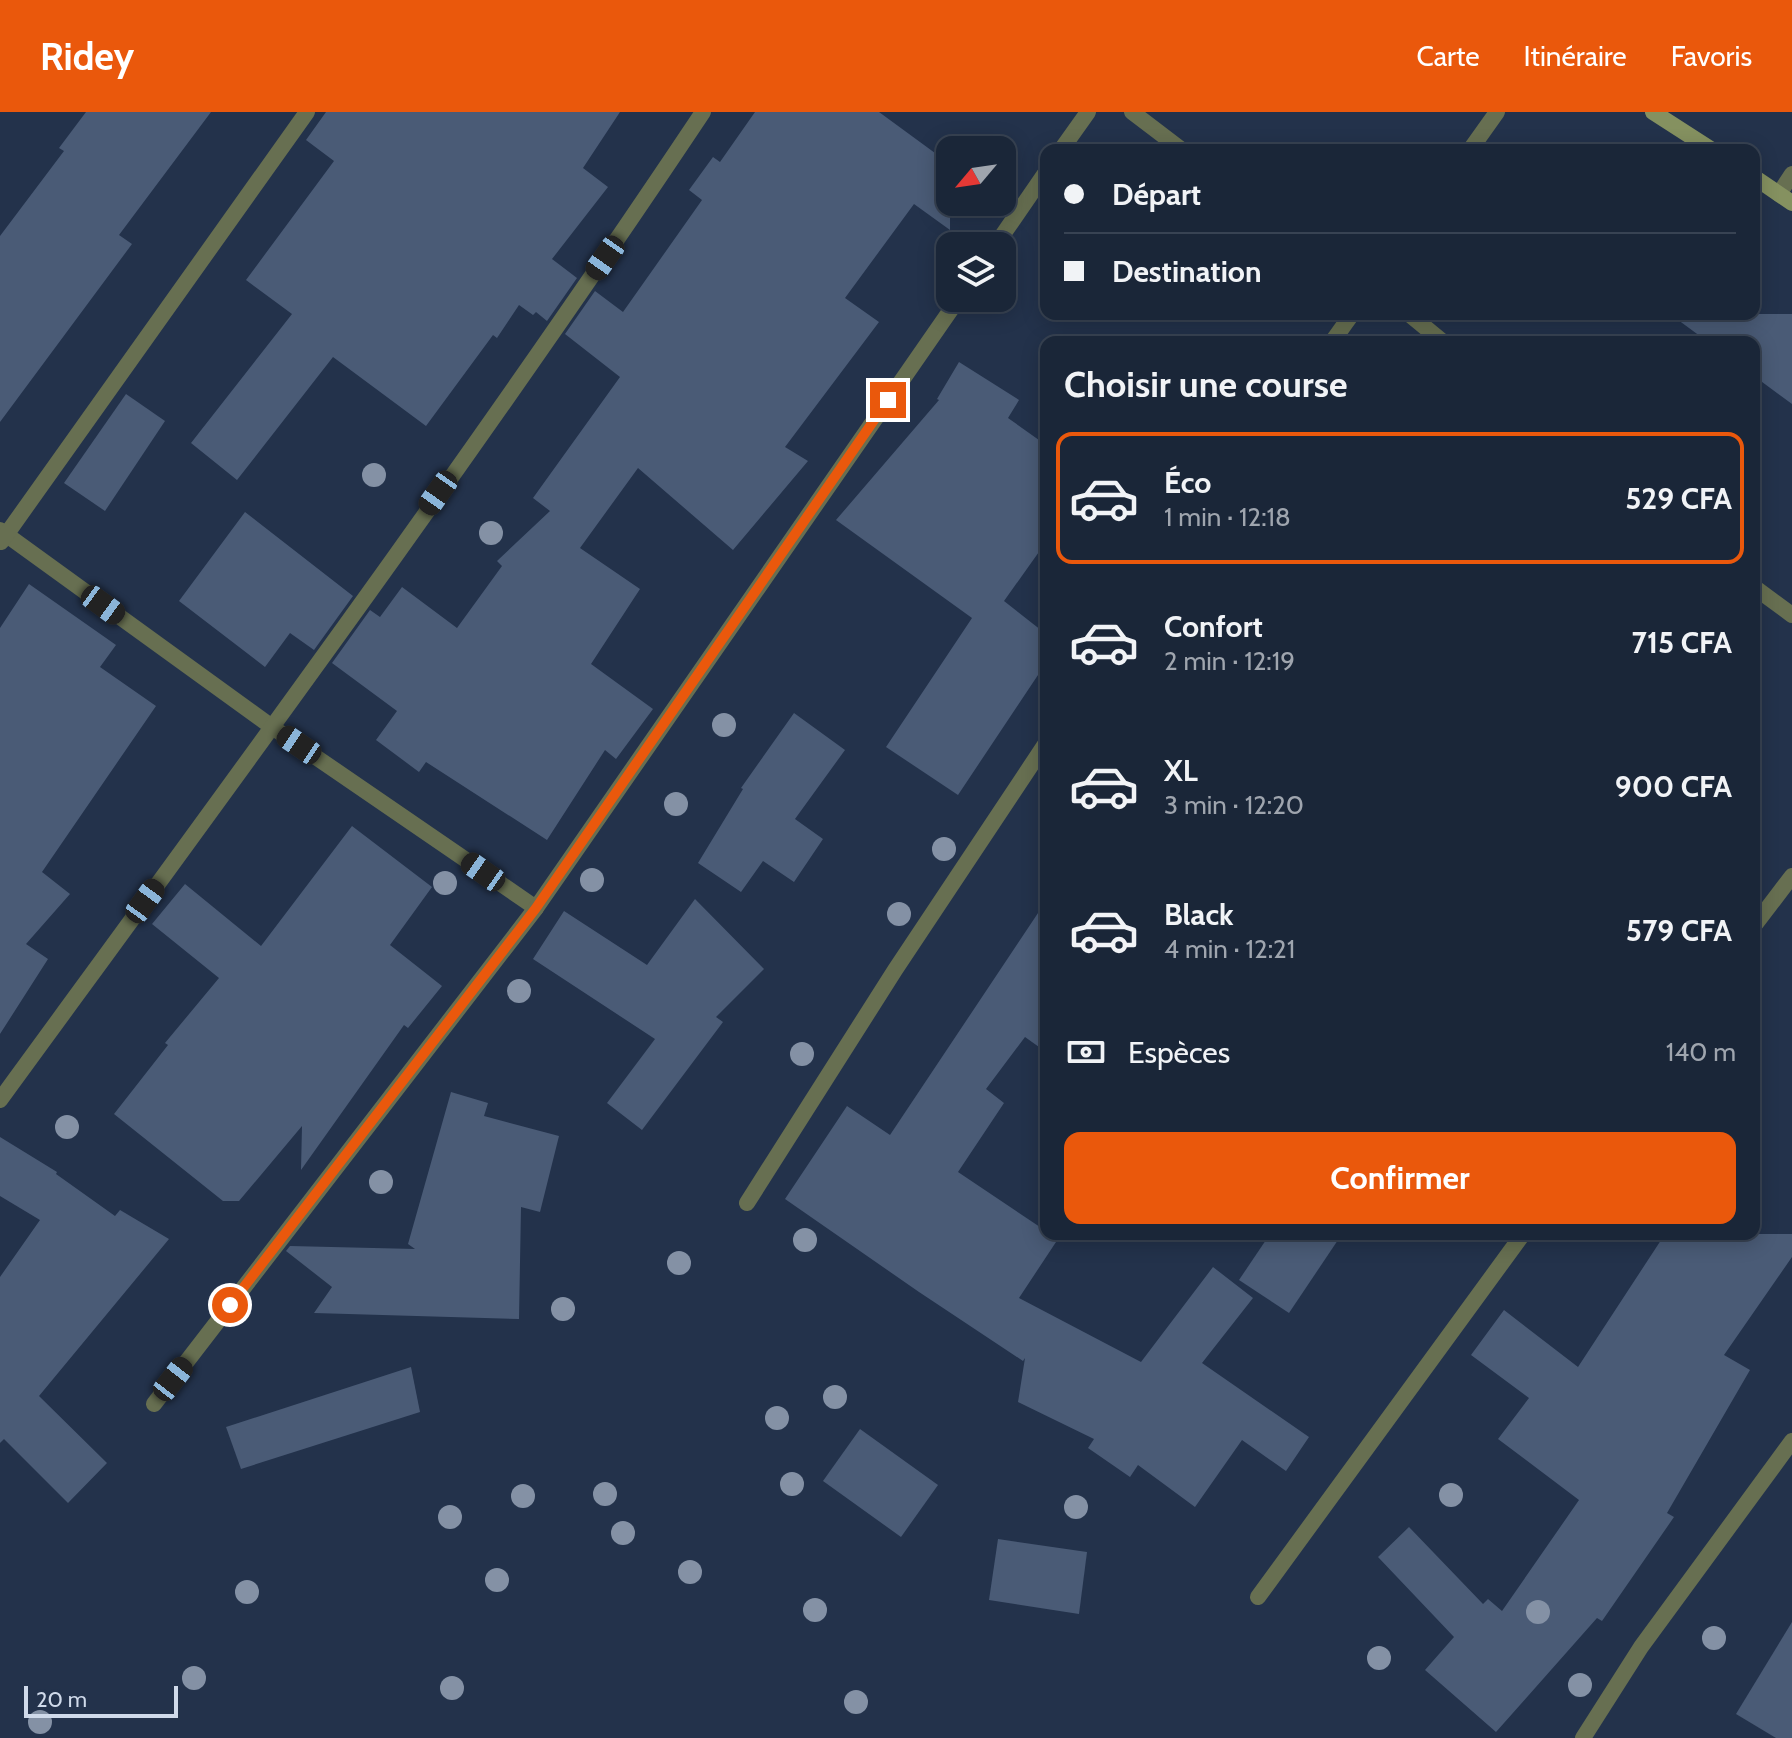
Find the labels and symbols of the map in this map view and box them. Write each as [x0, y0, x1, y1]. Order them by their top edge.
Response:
north arrow [936, 136, 1016, 216]
car [581, 231, 629, 285]
route end [870, 382, 906, 418]
car [414, 466, 462, 520]
car [77, 581, 129, 629]
car [272, 722, 326, 768]
car [456, 848, 510, 896]
car [121, 875, 169, 927]
route start [212, 1287, 248, 1323]
car [149, 1353, 197, 1405]
scale bar [24, 1682, 178, 1718]

